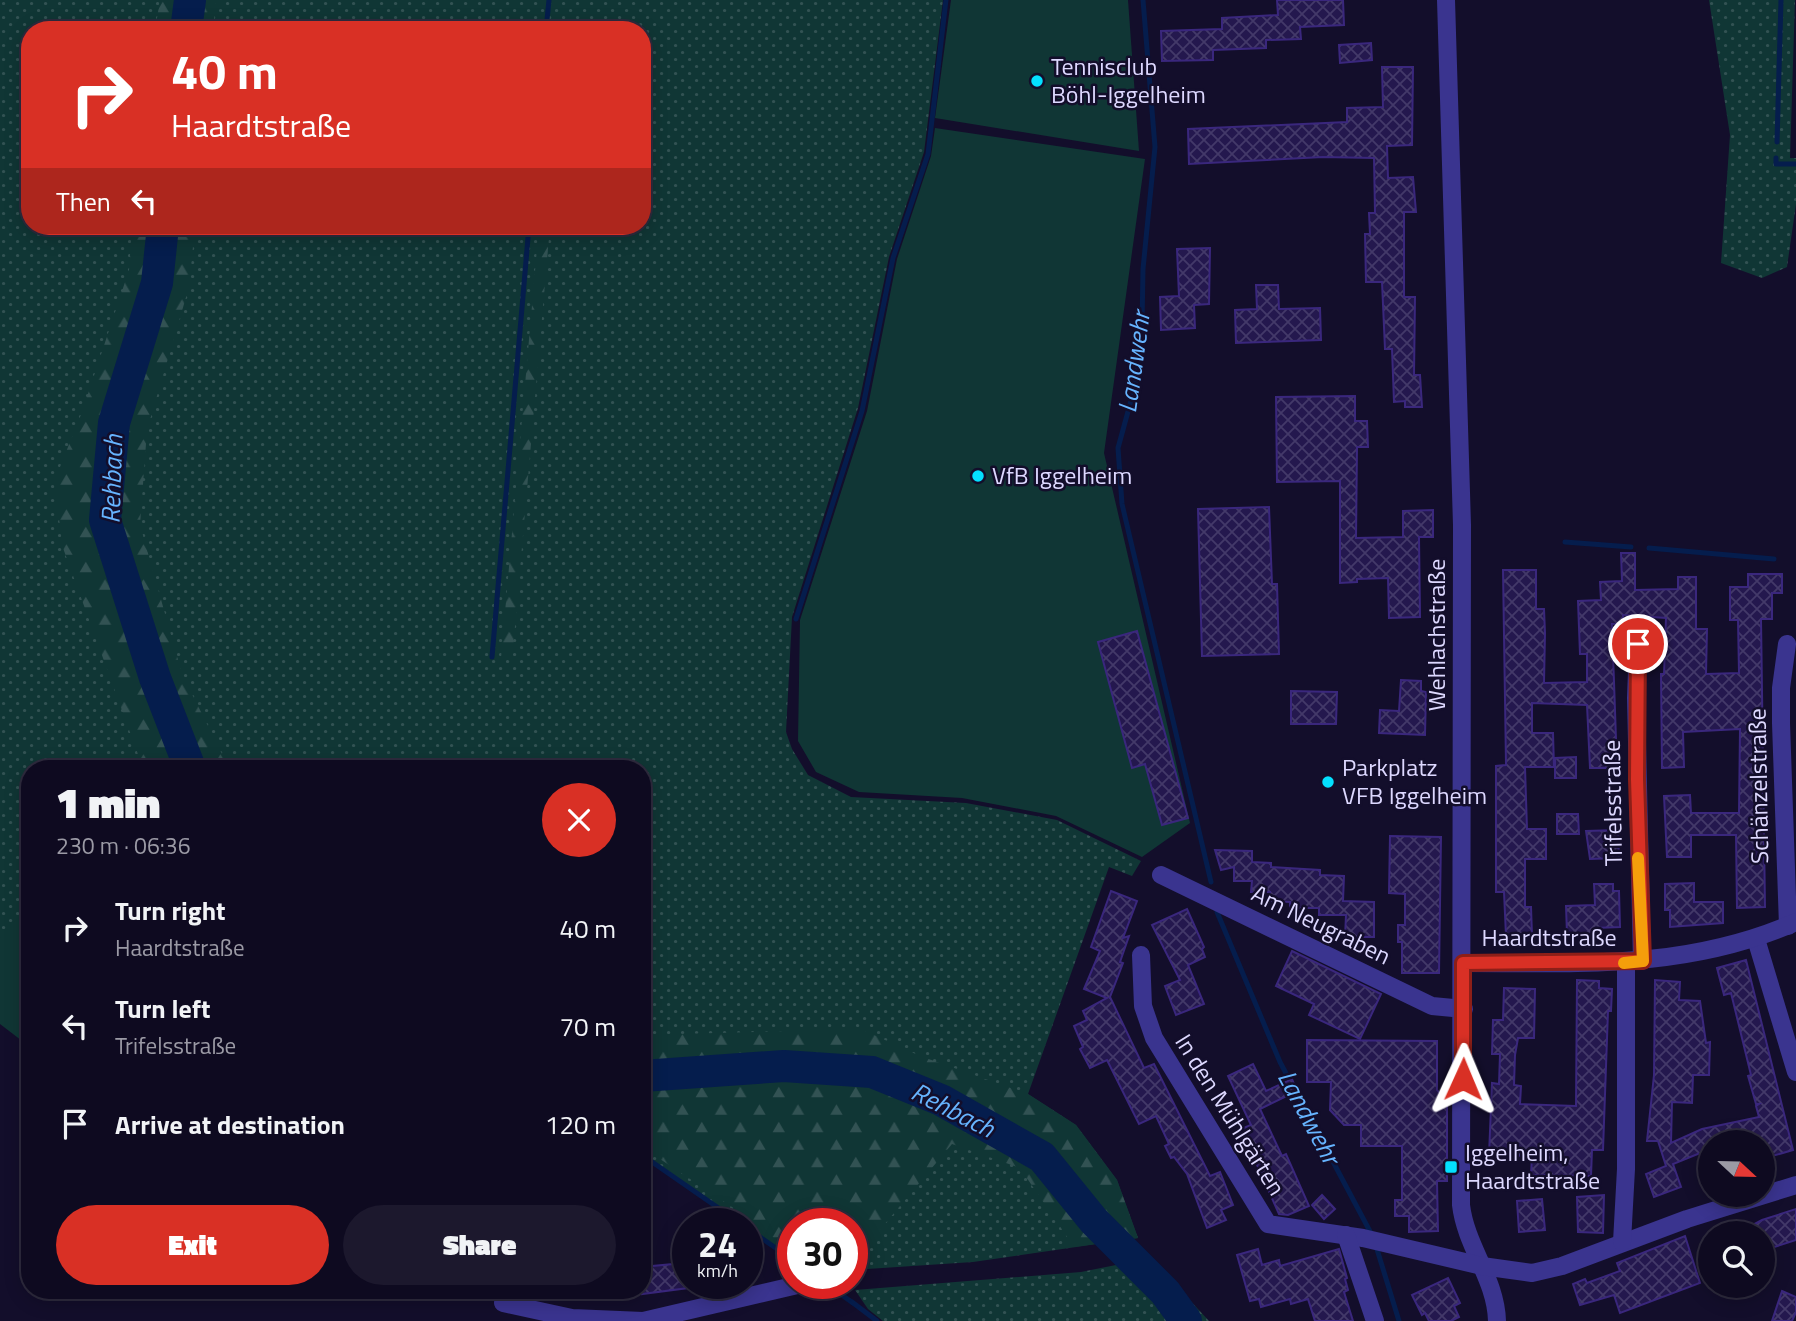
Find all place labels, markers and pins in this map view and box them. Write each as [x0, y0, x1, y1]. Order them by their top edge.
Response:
place label: Tennisclub Böhl-Iggelheim [1051, 48, 1206, 112]
marker: Tennisclub Böhl-Iggelheim [1029, 73, 1045, 89]
place label: VfB Iggelheim [992, 457, 1132, 493]
marker: VfB Iggelheim [970, 468, 986, 484]
pin [1608, 614, 1668, 674]
place label: Parkplatz VFB Iggelheim [1342, 749, 1487, 813]
marker: Parkplatz VFB Iggelheim [1320, 774, 1336, 790]
place label: Iggelheim, Haardtstraße [1465, 1134, 1600, 1198]
marker: Iggelheim, Haardtstraße [1443, 1159, 1459, 1175]

